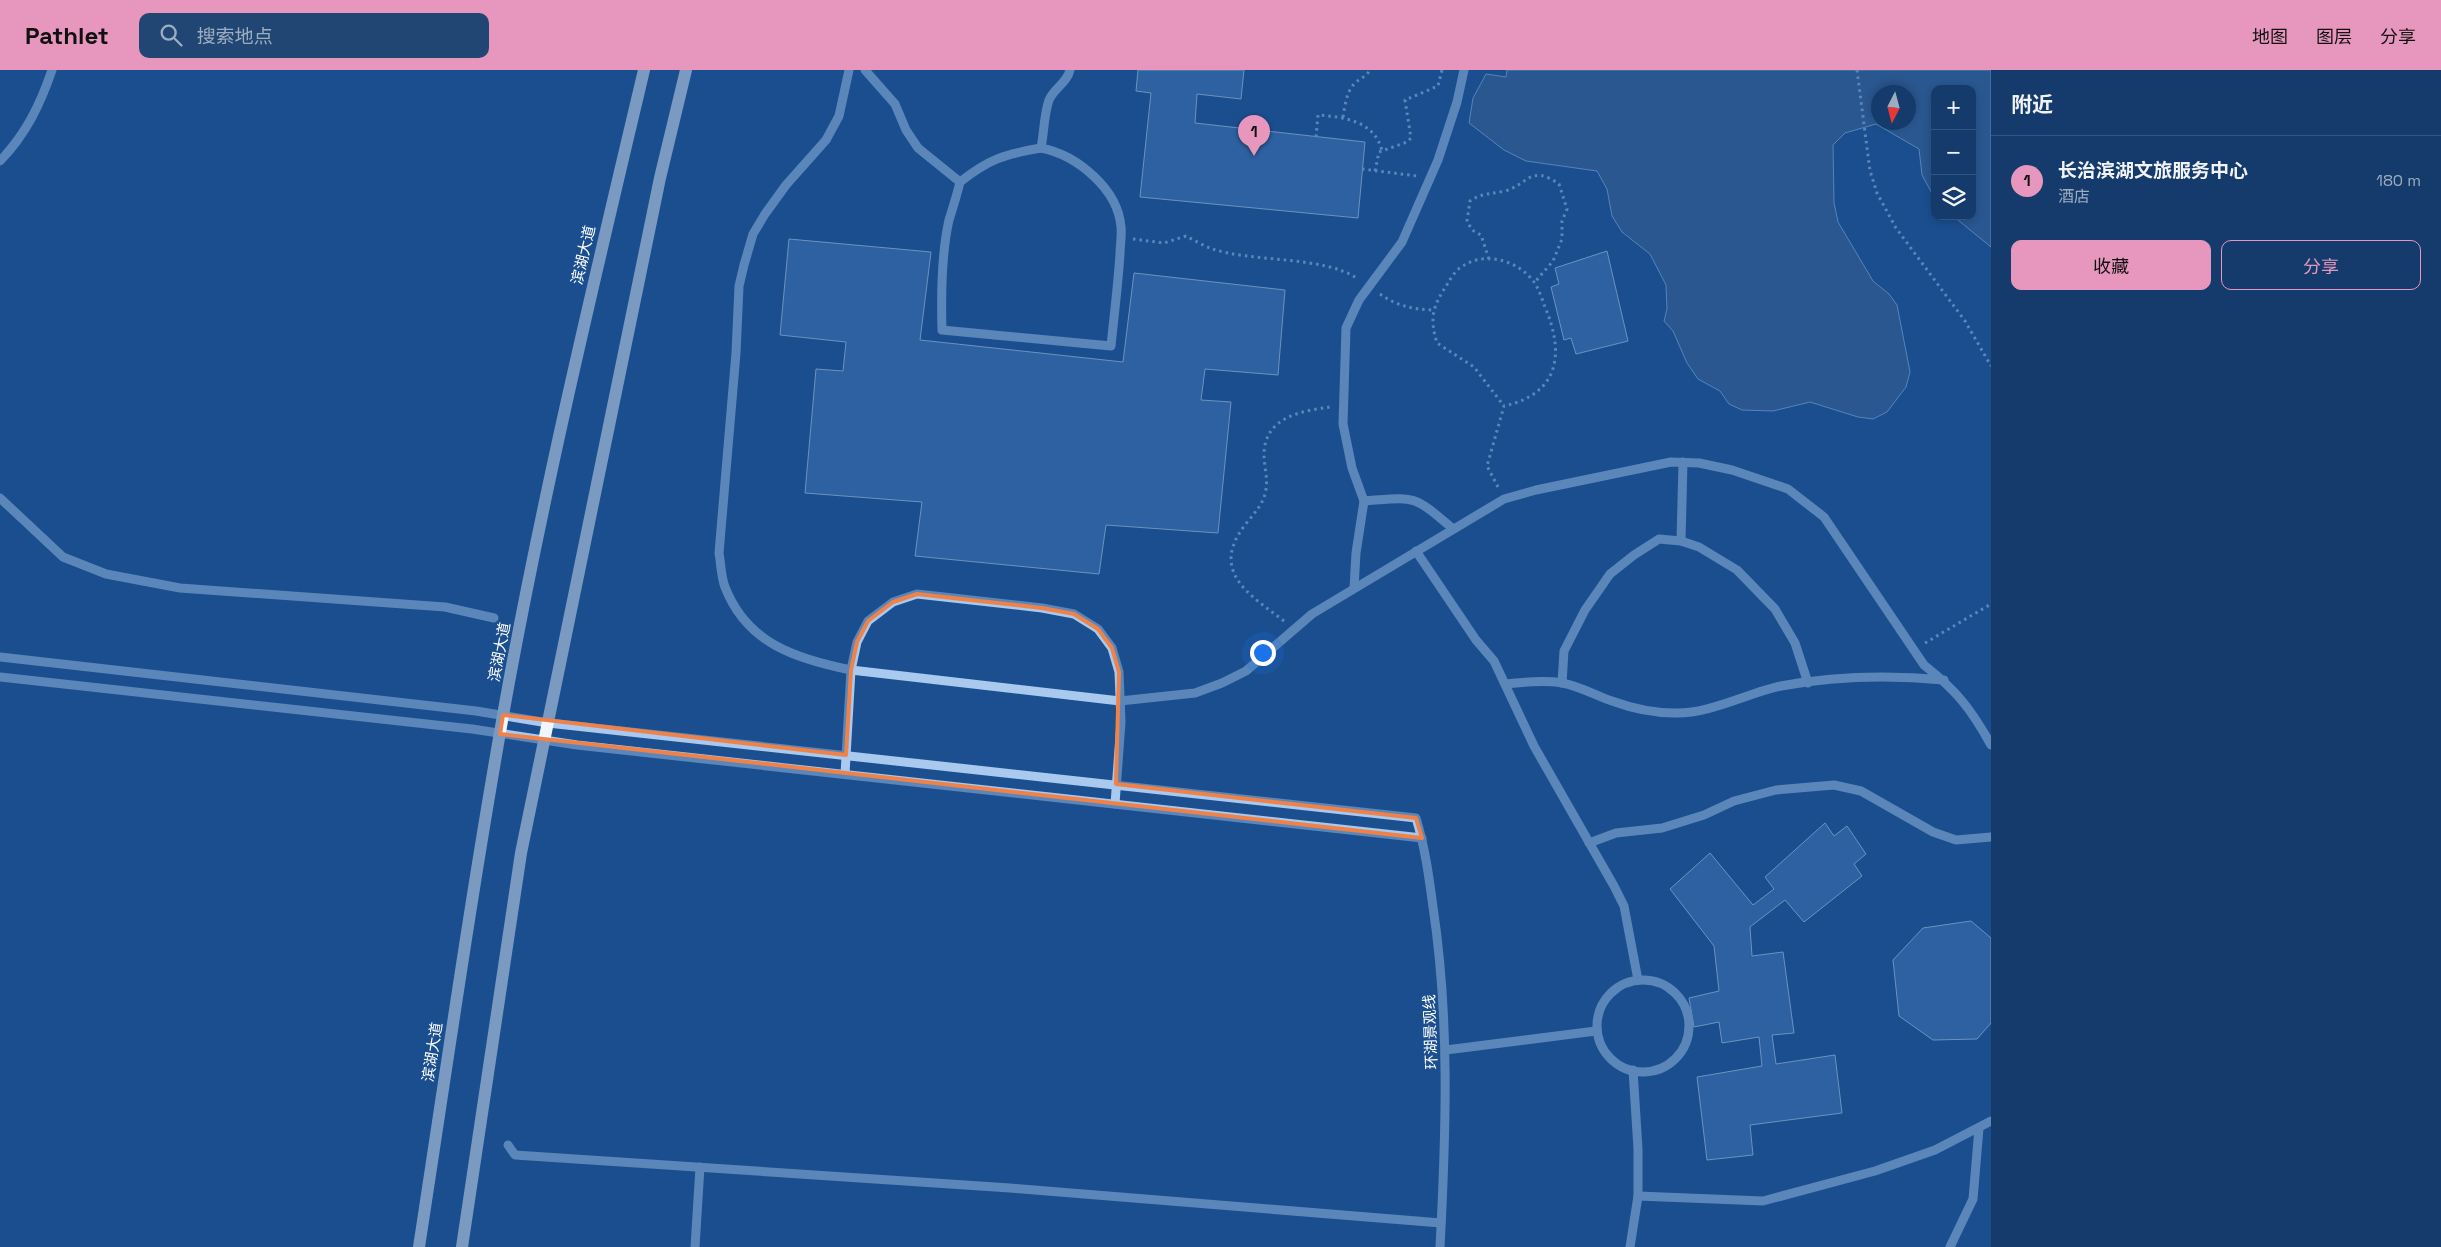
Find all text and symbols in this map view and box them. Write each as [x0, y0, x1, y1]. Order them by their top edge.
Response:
search box [139, 13, 489, 58]
text: Pathlet [25, 20, 109, 51]
icon: search [157, 21, 185, 49]
text: 搜索地点 [197, 24, 273, 49]
text: 地图 [2252, 25, 2288, 48]
text: 图层 [2316, 25, 2352, 48]
text: 分享 [2380, 25, 2416, 48]
north arrow [1871, 85, 1916, 130]
map controls [1931, 85, 1976, 220]
button: + [1931, 85, 1976, 130]
text: 附近 [2011, 91, 2053, 118]
pin: 1 [1238, 115, 1270, 156]
button: − [1931, 130, 1976, 175]
text: 长治滨湖文旅服务中心 [2058, 158, 2248, 183]
text: 1 [2023, 170, 2031, 191]
text: 180 m [2376, 170, 2421, 191]
button: layers [1931, 175, 1976, 220]
text: 酒店 [2058, 186, 2090, 207]
street label: 滨湖大道 [567, 224, 599, 286]
button: 收藏 [2011, 240, 2211, 290]
button: 分享 [2221, 240, 2421, 290]
street label: 滨湖大道 [484, 621, 514, 683]
your location [1250, 640, 1276, 666]
street label: 环湖景观线 [1419, 994, 1441, 1070]
street label: 滨湖大道 [418, 1021, 446, 1083]

